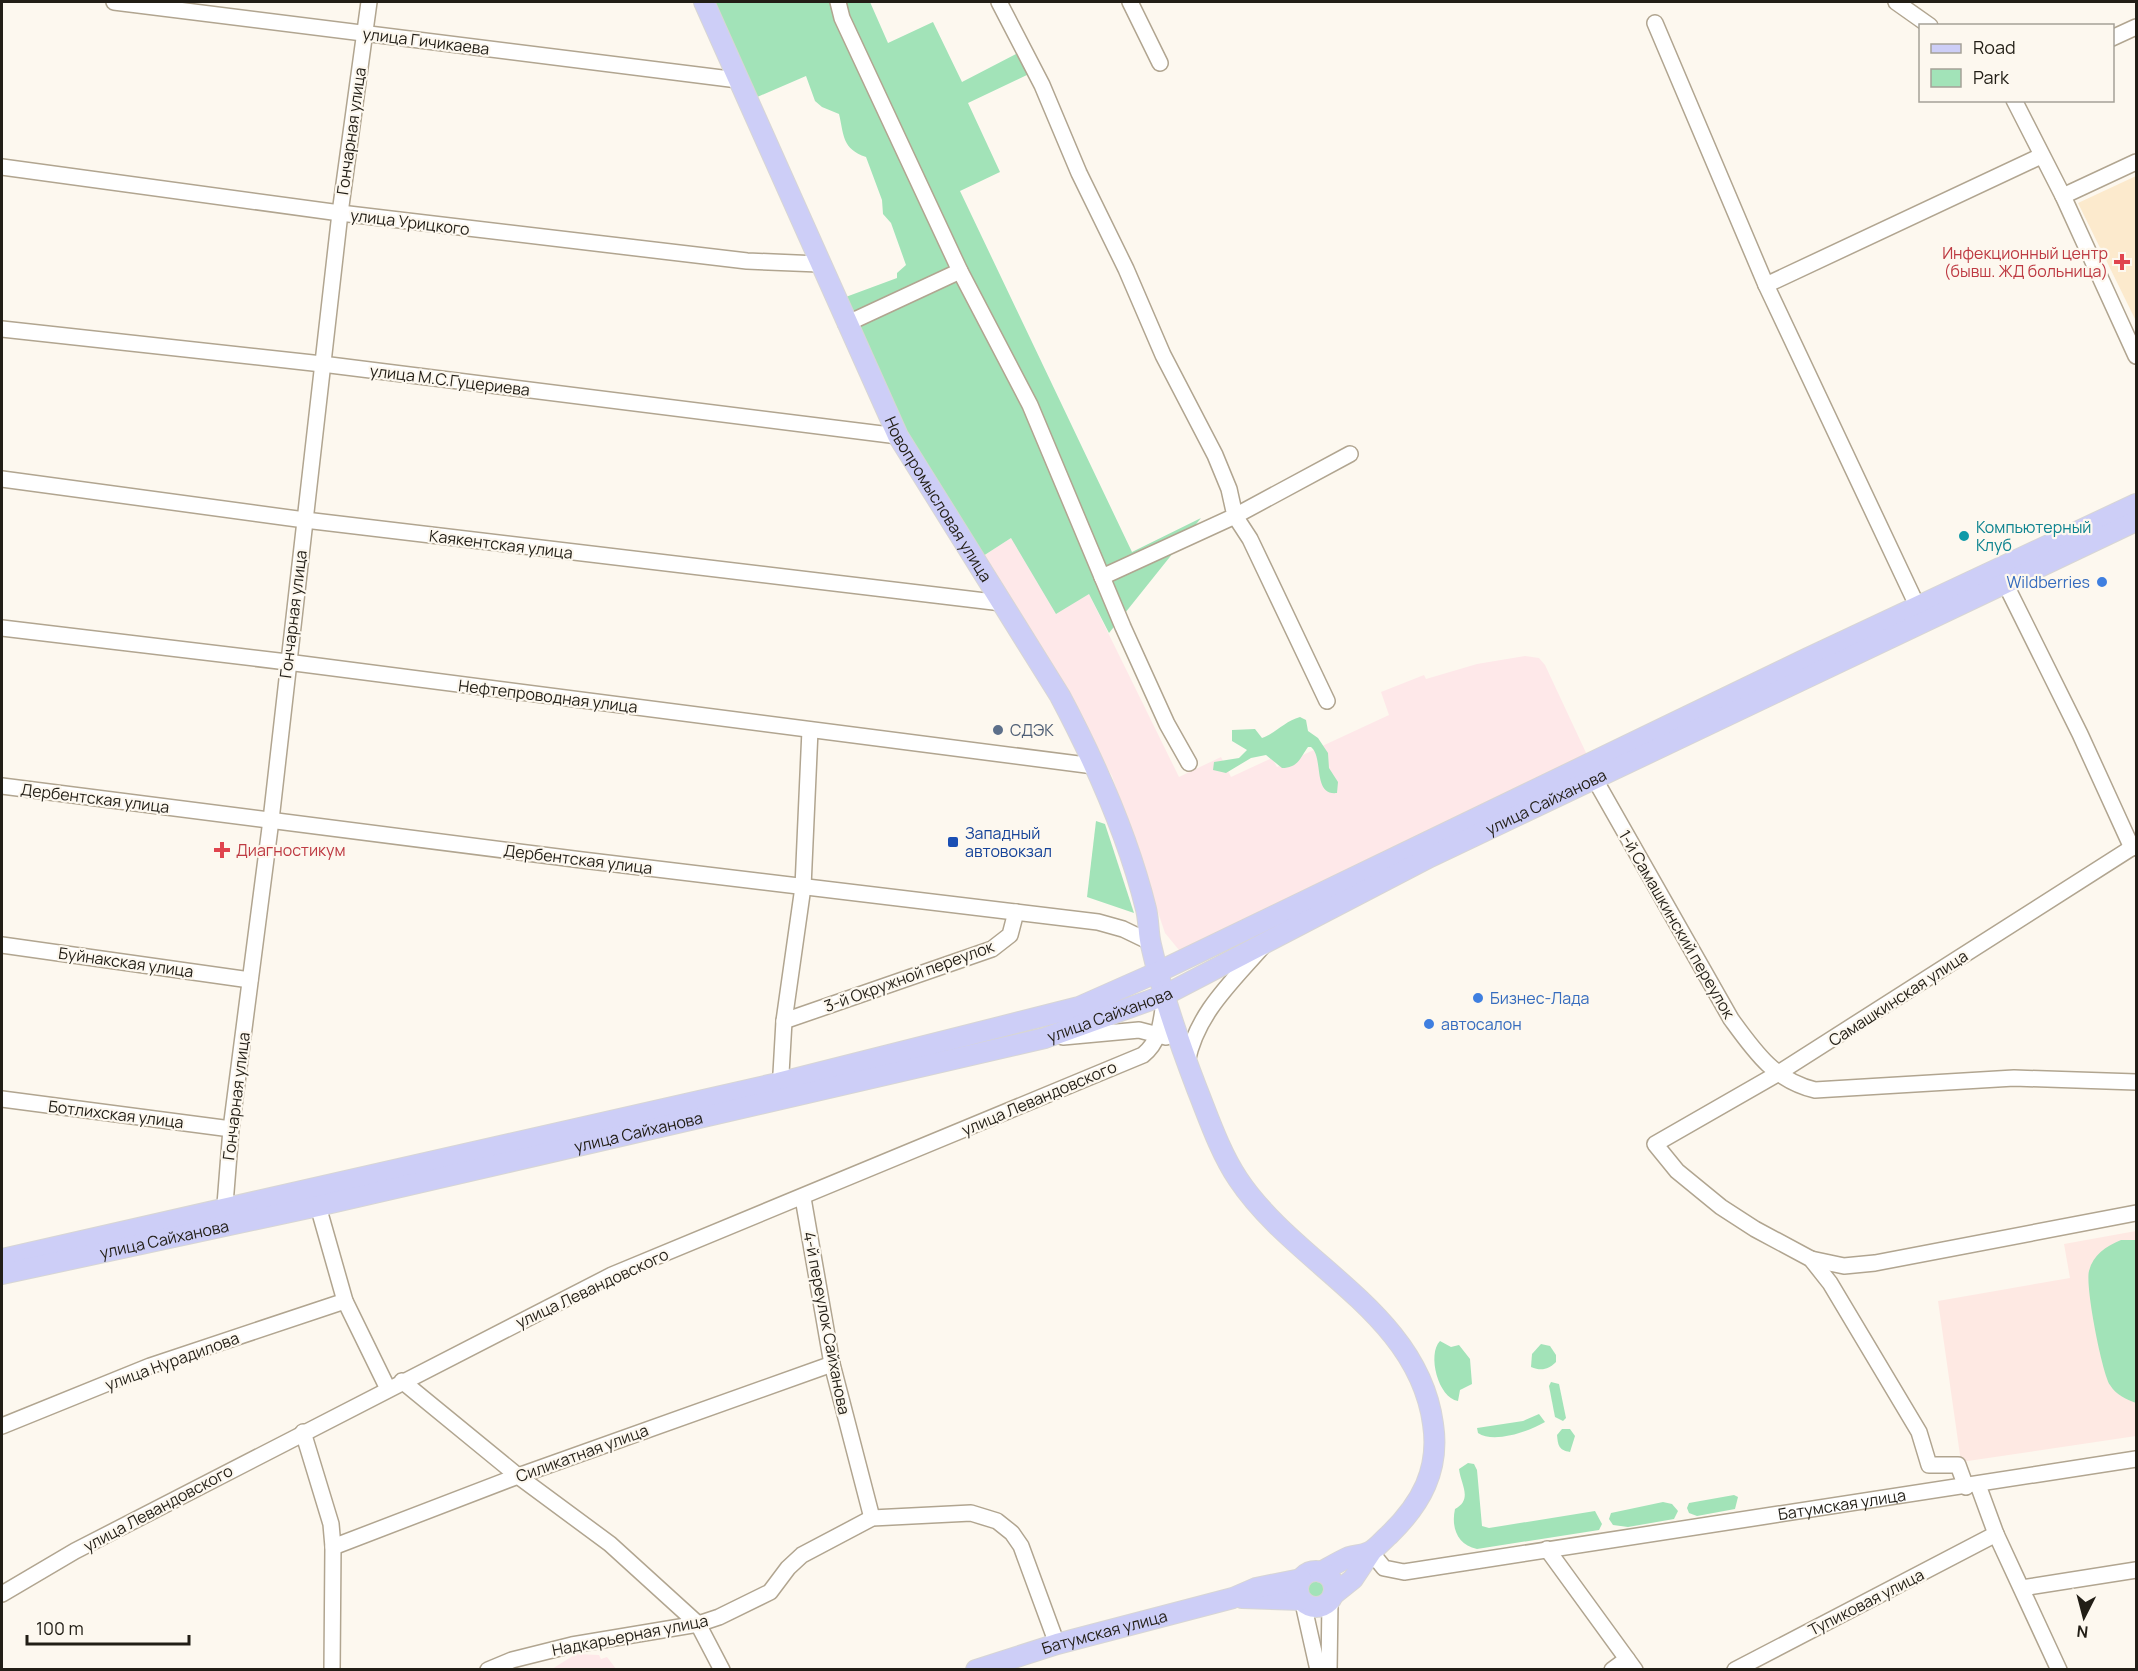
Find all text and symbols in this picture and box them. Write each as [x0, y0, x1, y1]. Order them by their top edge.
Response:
street label: улица Гичикаева [361, 22, 491, 60]
legend [1919, 24, 2114, 102]
text: Road [1973, 35, 2016, 59]
text: Park [1973, 65, 2010, 89]
street label: Гончарная улица [331, 66, 371, 196]
street label: улица Урицкого [349, 204, 471, 240]
place label: Инфекционный центр (бывш. ЖД больница) [1942, 242, 2108, 282]
marker: Инфекционный центр (бывш. ЖД больница) [2113, 253, 2131, 271]
street label: улица М.С.Гуцериева [369, 359, 531, 401]
street label: Новопромысловая улица [880, 413, 997, 586]
place label: Компьютерный Клуб [1976, 516, 2091, 556]
street label: Каякентская улица [428, 524, 574, 564]
marker: Компьютерный Клуб [1957, 529, 1971, 543]
street label: Гончарная улица [274, 549, 312, 679]
place label: Wildberries [2007, 571, 2090, 593]
marker: Wildberries [2095, 575, 2109, 589]
street label: Нефтепроводная улица [457, 674, 639, 718]
place label: СДЭК [1010, 719, 1054, 741]
marker: СДЭК [991, 723, 1005, 737]
street label: улица Сайханова [1482, 764, 1610, 840]
street label: Дербентская улица [19, 778, 171, 818]
place label: Западный автовокзал [965, 822, 1052, 862]
street label: 1-й Самашкинский переулок [1614, 826, 1741, 1023]
marker: Западный автовокзал [946, 835, 960, 849]
place label: Диагностикум [236, 839, 345, 861]
street label: Дербентская улица [502, 839, 654, 879]
marker: Диагностикум [213, 841, 231, 859]
street label: 3-й Окружной переулок [821, 935, 998, 1017]
street label: Буйнакская улица [57, 942, 195, 982]
street label: Самашкинская улица [1824, 945, 1972, 1051]
street label: улица Сайханова [1044, 982, 1176, 1047]
place label: Бизнес-Лада [1490, 987, 1589, 1009]
marker: Бизнес-Лада [1471, 991, 1485, 1005]
place label: автосалон [1441, 1013, 1522, 1035]
marker: автосалон [1422, 1017, 1436, 1031]
street label: Гончарная улица [217, 1031, 255, 1161]
street label: улица Левандовского [958, 1055, 1120, 1141]
street label: Ботлихская улица [47, 1095, 185, 1133]
street label: улица Сайханова [572, 1106, 705, 1157]
street label: улица Сайханова [98, 1215, 231, 1264]
street label: 4-й переулок Сайханова [798, 1229, 856, 1417]
street label: улица Левандовского [512, 1243, 672, 1333]
street label: улица Нурадилова [102, 1327, 242, 1395]
street label: Силикатная улица [513, 1419, 651, 1487]
street label: улица Левандовского [79, 1459, 237, 1557]
street label: Батумская улица [1776, 1484, 1907, 1525]
street label: Тупиковая улица [1804, 1563, 1928, 1641]
north arrow [2054, 1587, 2114, 1647]
street label: Батумская улица [1039, 1605, 1170, 1659]
scale bar [27, 1608, 189, 1646]
street label: Надкарьерная улица [550, 1609, 710, 1661]
text: 100 m [36, 1616, 84, 1640]
text: N [2076, 1620, 2089, 1643]

